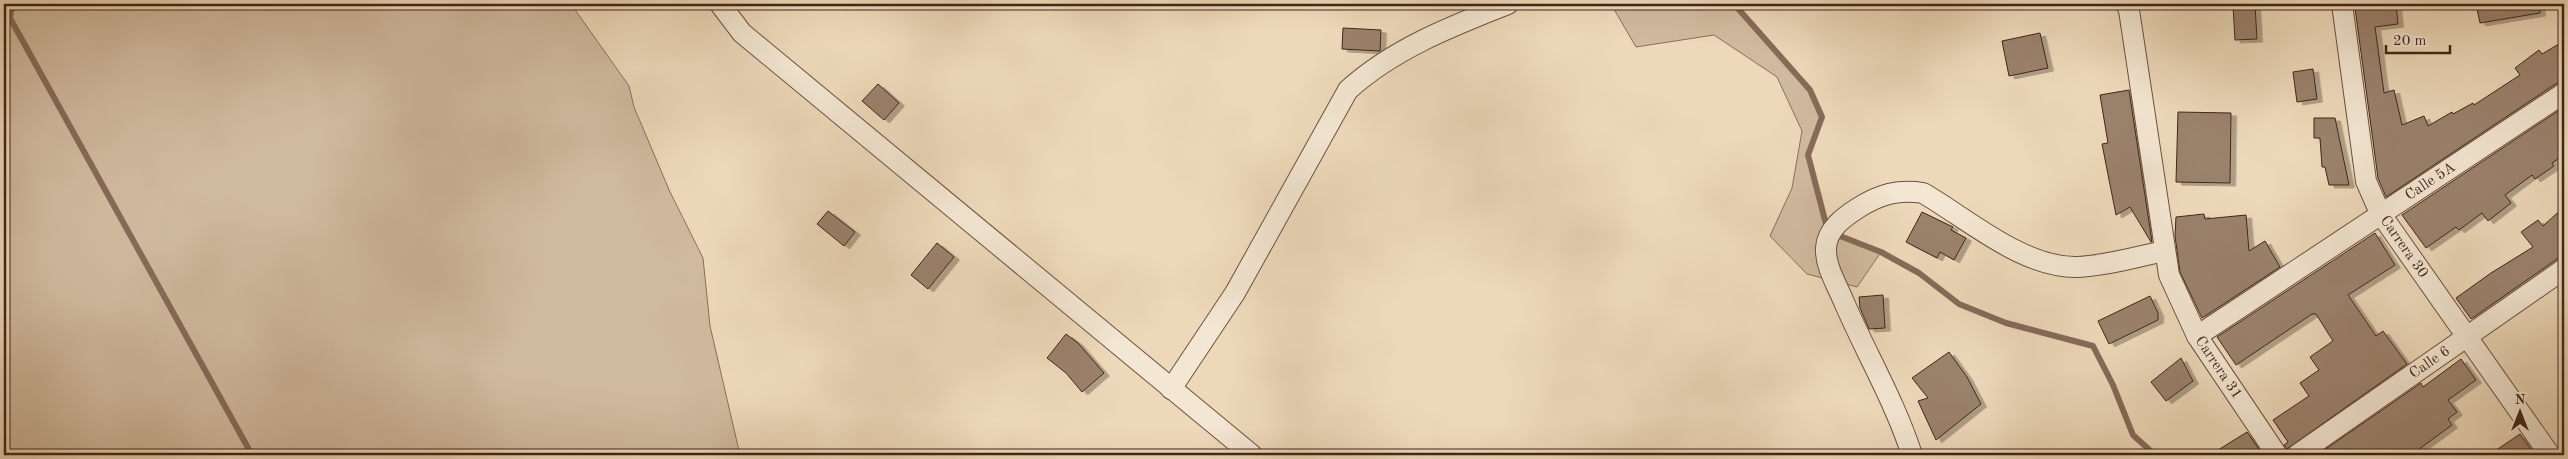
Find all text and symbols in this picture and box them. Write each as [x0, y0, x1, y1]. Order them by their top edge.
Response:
scale bar [2386, 22, 2449, 54]
text: 20 m [2393, 34, 2427, 49]
street label: Calle 5A [2403, 159, 2459, 203]
street label: Carrera 30 [2377, 213, 2431, 281]
street label: Carrera 31 [2192, 334, 2245, 402]
street label: Calle 6 [2407, 343, 2453, 382]
north arrow [2496, 386, 2546, 436]
text: N [2515, 393, 2526, 407]

